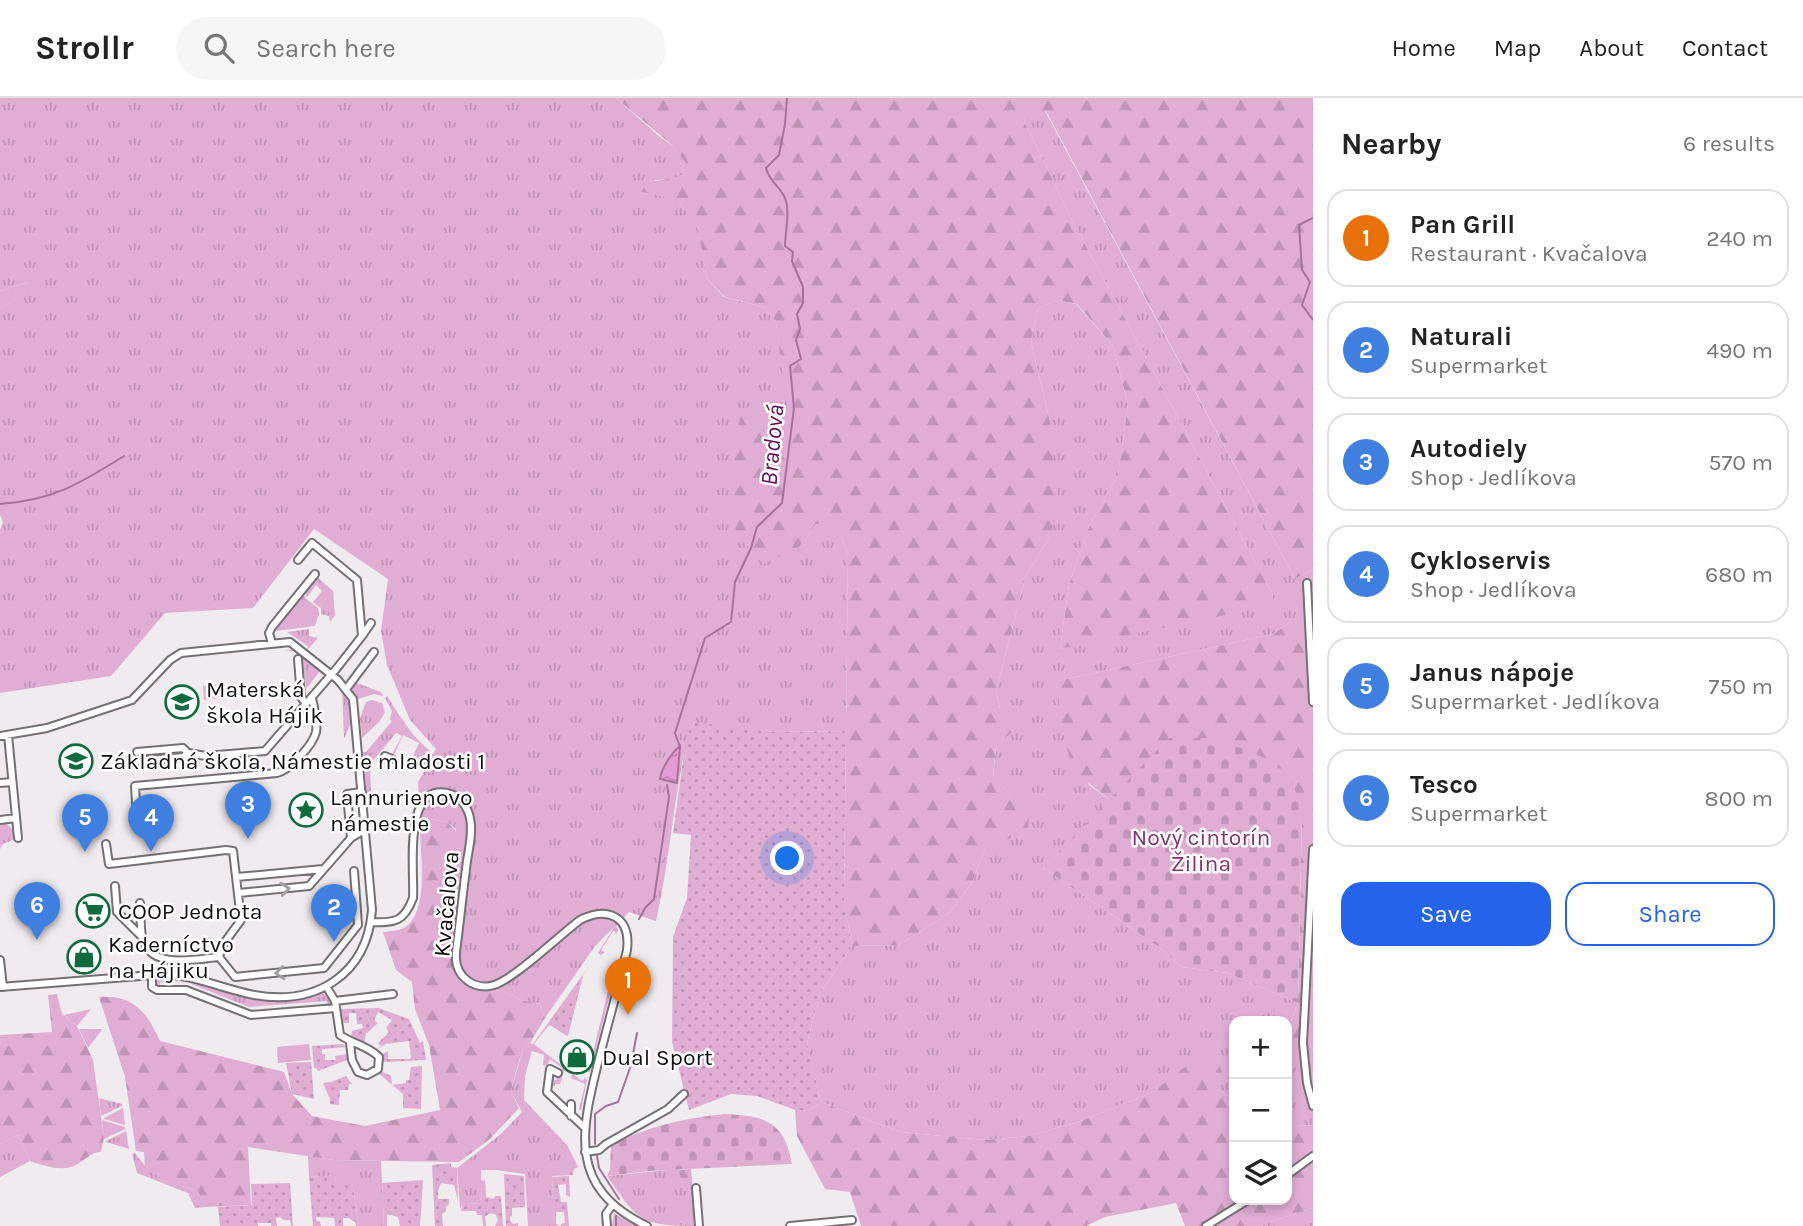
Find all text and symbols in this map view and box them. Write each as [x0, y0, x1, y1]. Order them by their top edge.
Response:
search box [176, 17, 666, 80]
text: Strollr [35, 29, 134, 67]
icon: search [200, 29, 238, 67]
text: Search here [256, 33, 396, 64]
text: Home [1392, 34, 1456, 62]
text: Map [1494, 34, 1541, 62]
text: About [1579, 34, 1644, 62]
text: Contact [1682, 34, 1768, 62]
text: Nearby [1341, 126, 1441, 162]
text: 6 results [1683, 130, 1775, 157]
text: Pan Grill [1410, 209, 1515, 240]
text: 1 [1362, 225, 1370, 252]
text: 240 m [1706, 225, 1773, 252]
text: Restaurant · Kvačalova [1410, 240, 1648, 267]
text: Naturali [1410, 321, 1512, 352]
text: 2 [1359, 337, 1373, 364]
text: 490 m [1706, 337, 1773, 364]
text: Supermarket [1410, 352, 1547, 379]
water label: Bradová [755, 403, 789, 487]
text: Autodiely [1410, 433, 1527, 464]
text: 3 [1359, 449, 1373, 476]
text: 570 m [1709, 449, 1773, 476]
text: Shop · Jedlíkova [1410, 464, 1577, 491]
text: Cykloservis [1410, 545, 1551, 576]
text: 4 [1359, 561, 1373, 588]
text: 680 m [1705, 561, 1773, 588]
text: Shop · Jedlíkova [1410, 576, 1577, 603]
text: Janus nápoje [1410, 657, 1574, 688]
text: 5 [1359, 673, 1373, 700]
text: 750 m [1709, 673, 1773, 700]
place label: Materská škola Hájik [206, 676, 323, 729]
school or university icon: Materská škola Hájik [163, 683, 201, 721]
text: Supermarket · Jedlíkova [1410, 688, 1660, 715]
school or university icon: Základná škola, Námestie mladosti 1 [57, 742, 95, 780]
place label: Základná škola, Námestie mladosti 1 [100, 748, 485, 775]
text: Tesco [1410, 769, 1478, 800]
pin: 3 [225, 781, 271, 839]
place label: Lannurienovo námestie [330, 784, 473, 837]
text: 6 [1359, 785, 1373, 812]
text: 800 m [1705, 785, 1773, 812]
place icon: Lannurienovo námestie [287, 791, 325, 829]
pin: 5 [62, 794, 108, 852]
pin: 4 [128, 794, 174, 852]
text: Supermarket [1410, 800, 1547, 827]
park label: Nový cintorín Žilina [1132, 824, 1270, 877]
your location [770, 841, 804, 875]
street label: Kvačalova [428, 850, 465, 958]
one-way arrow [279, 881, 291, 896]
pin: 6 [14, 882, 60, 940]
button: Save [1341, 882, 1551, 946]
button: Share [1565, 882, 1775, 946]
pin: 2 [311, 884, 357, 942]
supermarket icon: COOP Jednota [74, 892, 112, 930]
place label: COOP Jednota [118, 898, 262, 925]
place label: Kaderníctvo na Hájiku [108, 931, 234, 984]
shop icon: Kaderníctvo na Hájiku [65, 938, 103, 976]
pin: 1 [605, 957, 651, 1015]
one-way arrow [274, 965, 285, 980]
map controls [1229, 1016, 1292, 1205]
button: + [1229, 1016, 1292, 1079]
shop icon: Dual Sport [558, 1038, 596, 1076]
place label: Dual Sport [602, 1044, 713, 1071]
button: − [1229, 1079, 1292, 1142]
button: layers [1229, 1142, 1292, 1205]

